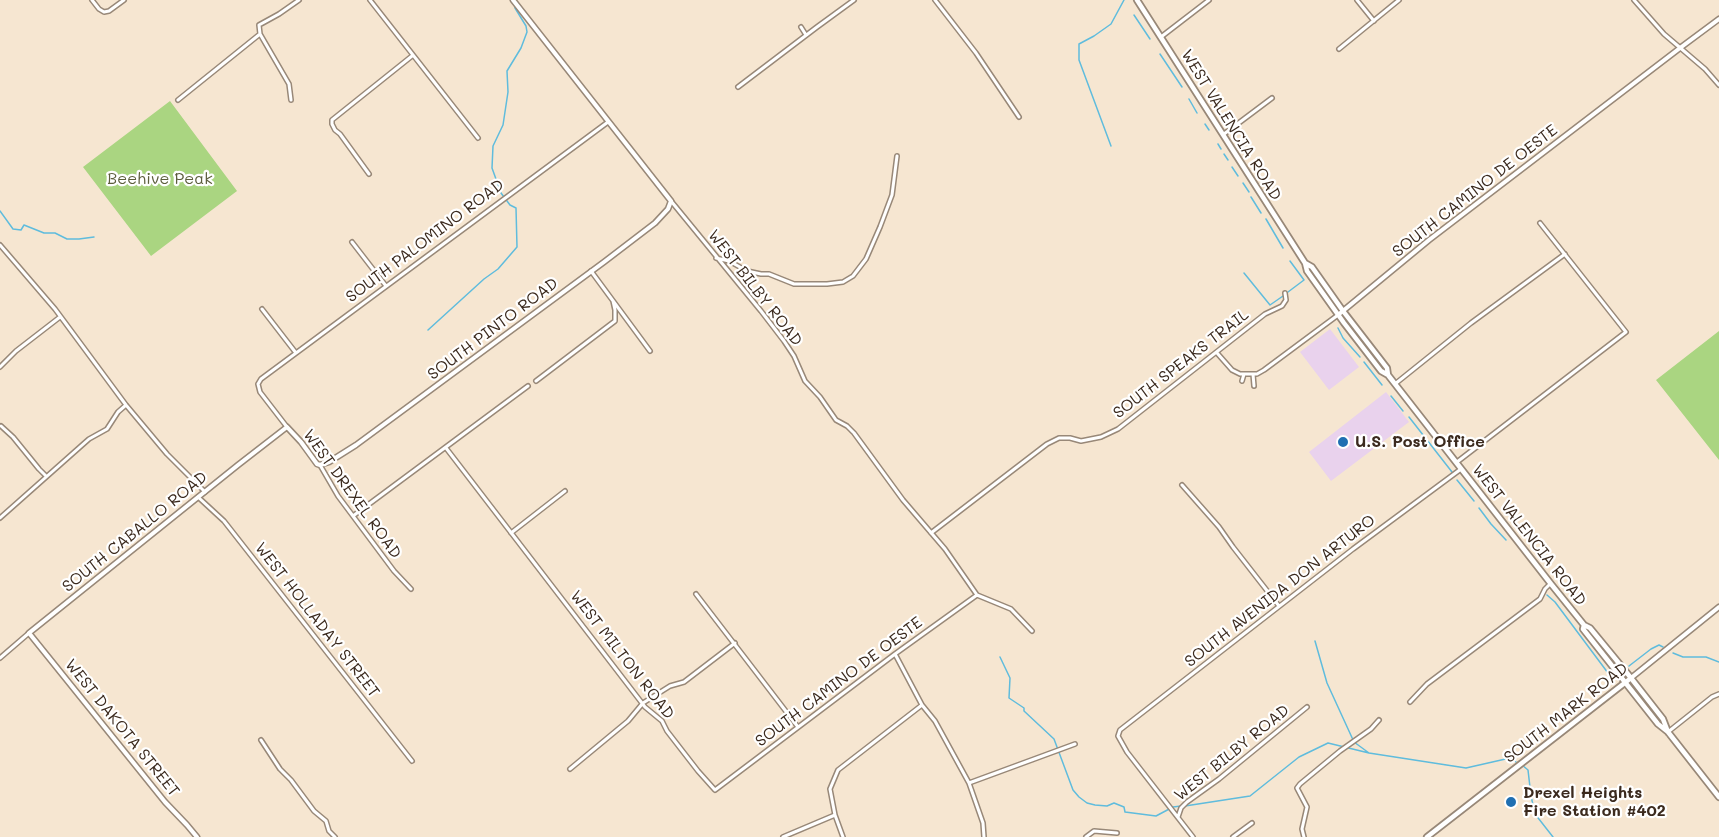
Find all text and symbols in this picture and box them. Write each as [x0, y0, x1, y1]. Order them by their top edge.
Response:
street label: WEST VALENCIA ROAD [1177, 46, 1285, 204]
street label: SOUTH CAMINO DE OESTE [1389, 121, 1561, 261]
park label: Beehive Peak [107, 169, 213, 189]
street label: SOUTH PALOMINO ROAD [342, 175, 508, 307]
street label: WEST BILBY ROAD [704, 226, 806, 350]
street label: SOUTH PINTO ROAD [424, 274, 562, 384]
street label: SOUTH SPEAKS TRAIL [1110, 305, 1252, 423]
street label: WEST DREXEL ROAD [299, 426, 405, 562]
place label: U.S. Post Office [1355, 432, 1485, 452]
marker: U.S. Post Office [1336, 435, 1350, 449]
street label: WEST VALENCIA ROAD [1468, 460, 1590, 610]
street label: SOUTH CABALLO ROAD [59, 468, 211, 596]
street label: SOUTH AVENIDA DON ARTURO [1181, 511, 1379, 671]
street label: WEST HOLLADAY STREET [251, 539, 383, 701]
street label: WEST MILTON ROAD [566, 587, 678, 723]
street label: SOUTH CAMINO DE OESTE [752, 613, 926, 751]
street label: WEST DAKOTA STREET [61, 655, 183, 801]
street label: SOUTH MARK ROAD [1500, 659, 1632, 767]
street label: WEST BILBY ROAD [1171, 701, 1293, 805]
place label: Drexel Heights Fire Station #402 [1523, 783, 1666, 821]
marker: Drexel Heights Fire Station #402 [1504, 795, 1518, 809]

